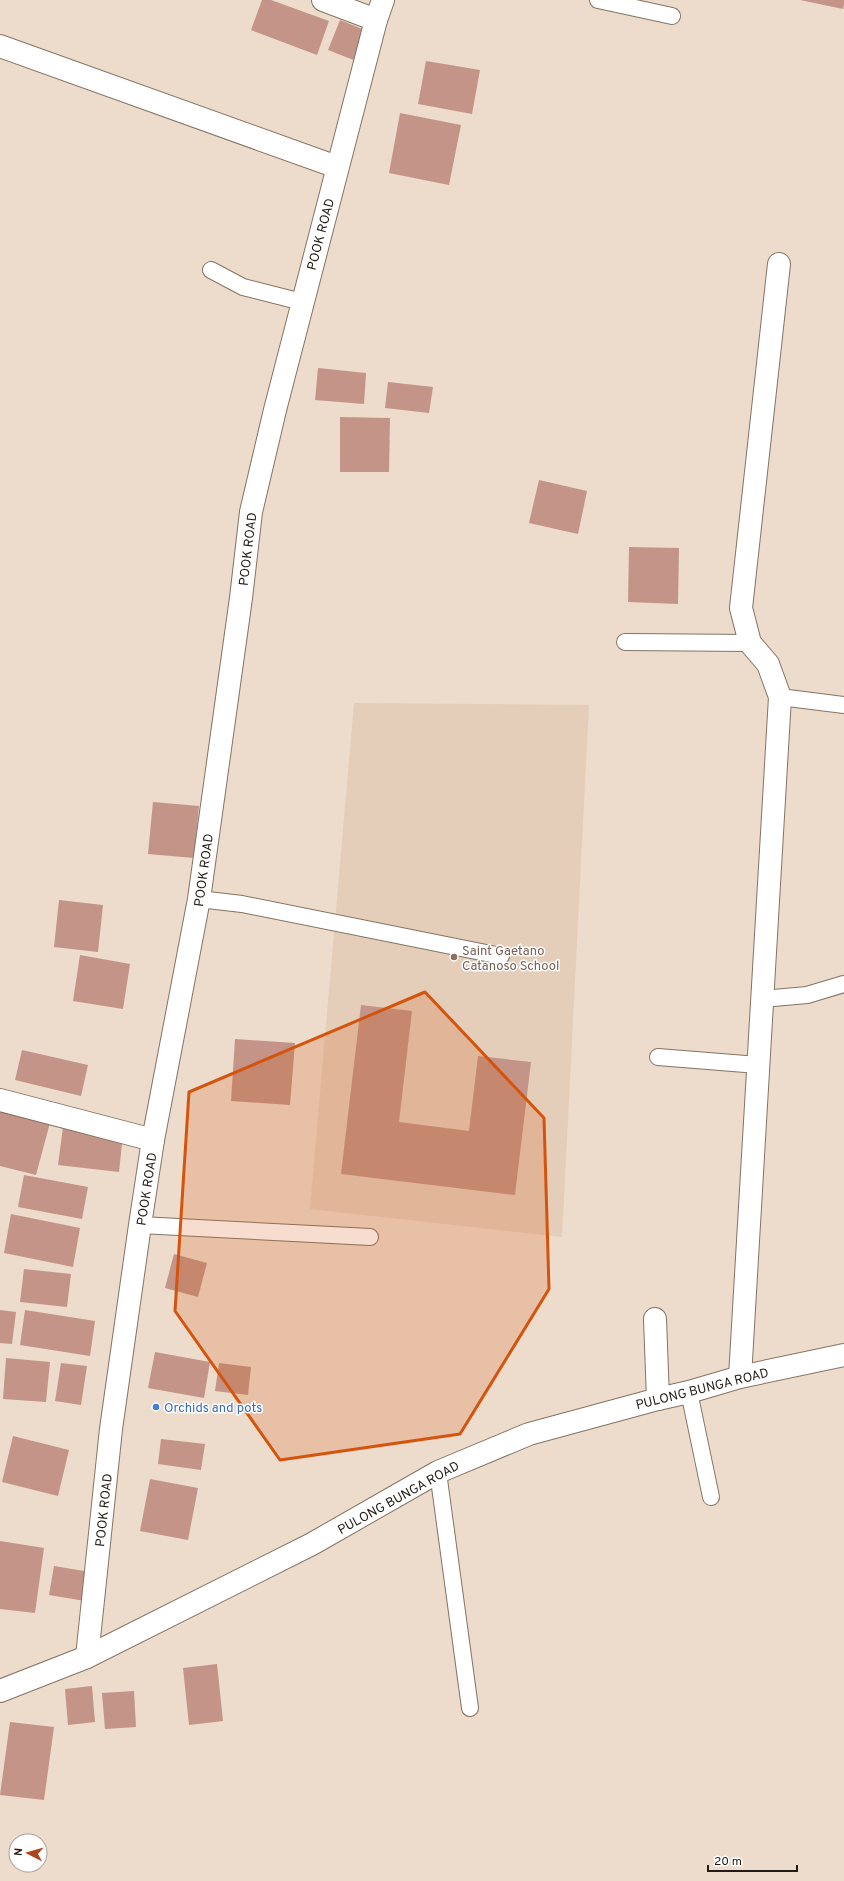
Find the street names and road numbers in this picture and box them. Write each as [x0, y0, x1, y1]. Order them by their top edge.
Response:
street label: POOK ROAD [305, 197, 339, 272]
street label: POOK ROAD [237, 512, 261, 587]
street label: POOK ROAD [192, 833, 218, 908]
street label: POOK ROAD [134, 1152, 162, 1227]
street label: PULONG BUNGA ROAD [634, 1366, 771, 1414]
street label: PULONG BUNGA ROAD [335, 1459, 463, 1539]
street label: POOK ROAD [93, 1473, 117, 1548]

